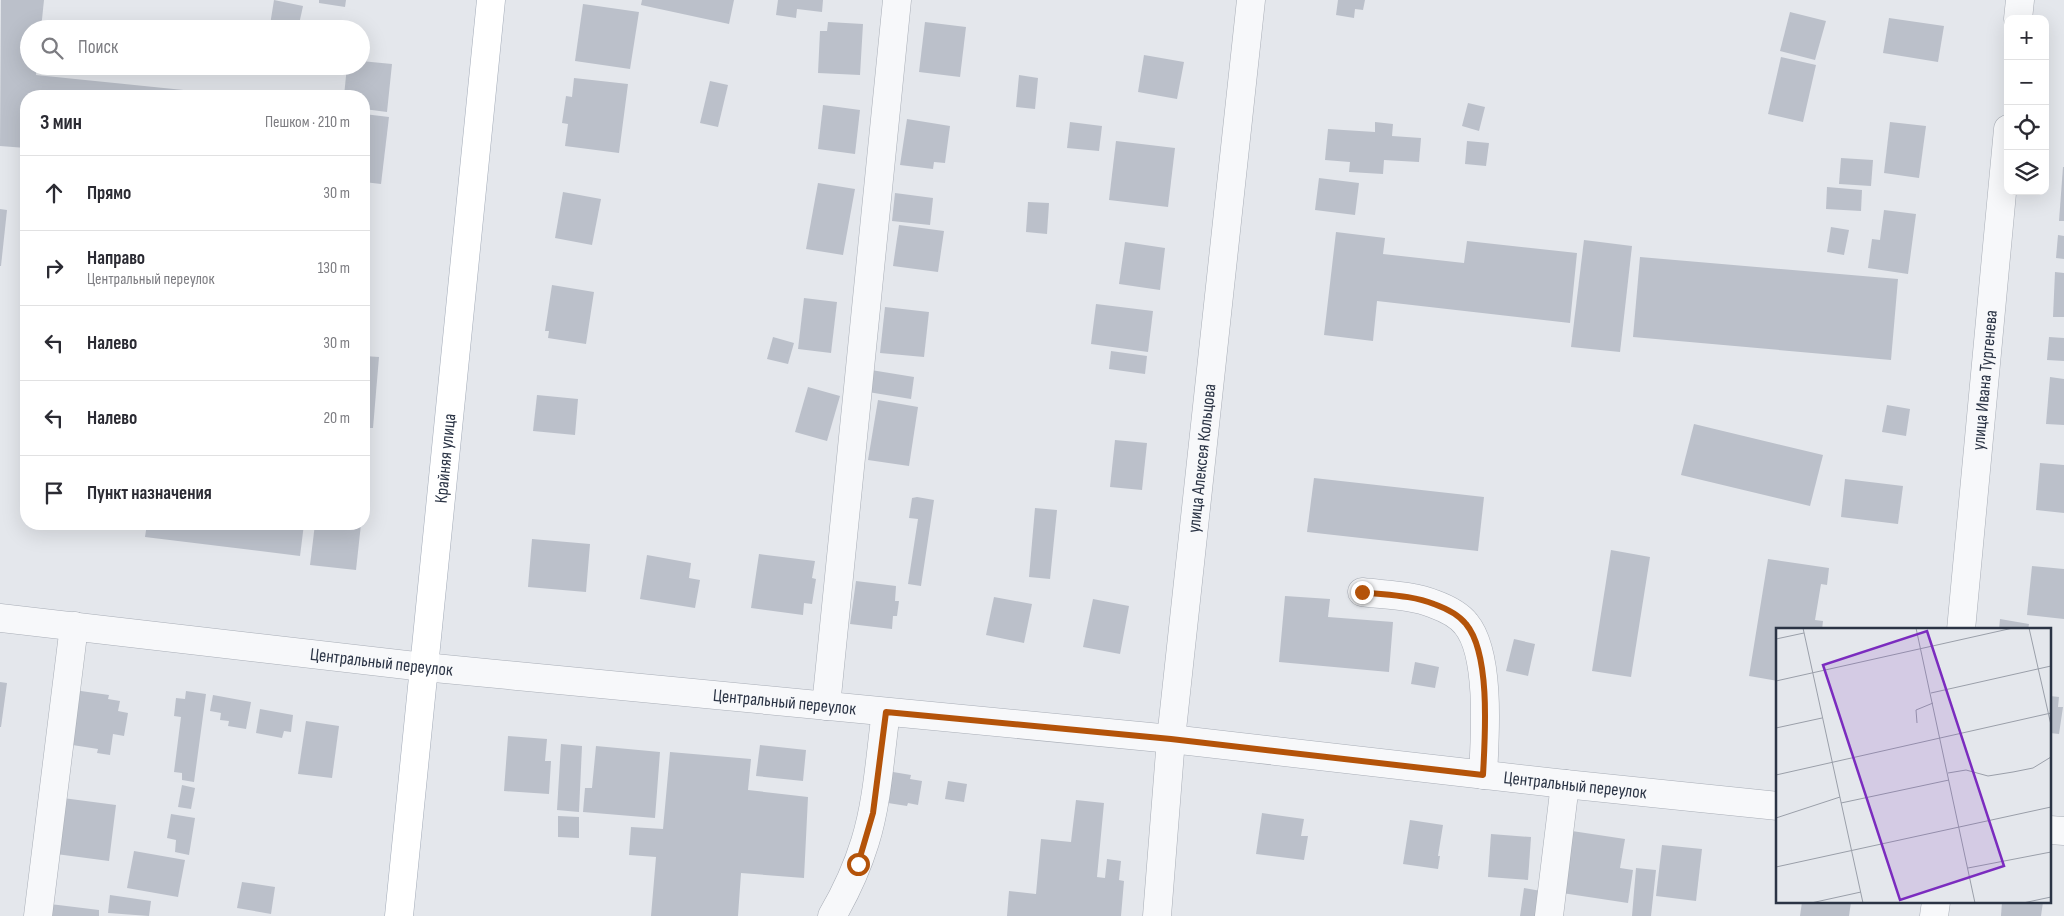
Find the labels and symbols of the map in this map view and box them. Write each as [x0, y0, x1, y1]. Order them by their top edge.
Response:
street label: улица Ивана Тургенева [1968, 309, 2002, 451]
street label: улица Алексея Кольцова [1183, 383, 1220, 534]
street label: Крайняя улица [431, 412, 460, 504]
route end [1351, 581, 1374, 604]
inset map [1776, 628, 2052, 904]
street label: Центральный переулок [309, 644, 454, 681]
street label: Центральный переулок [712, 685, 857, 720]
street label: Центральный переулок [1502, 767, 1648, 803]
route start [847, 853, 870, 876]

